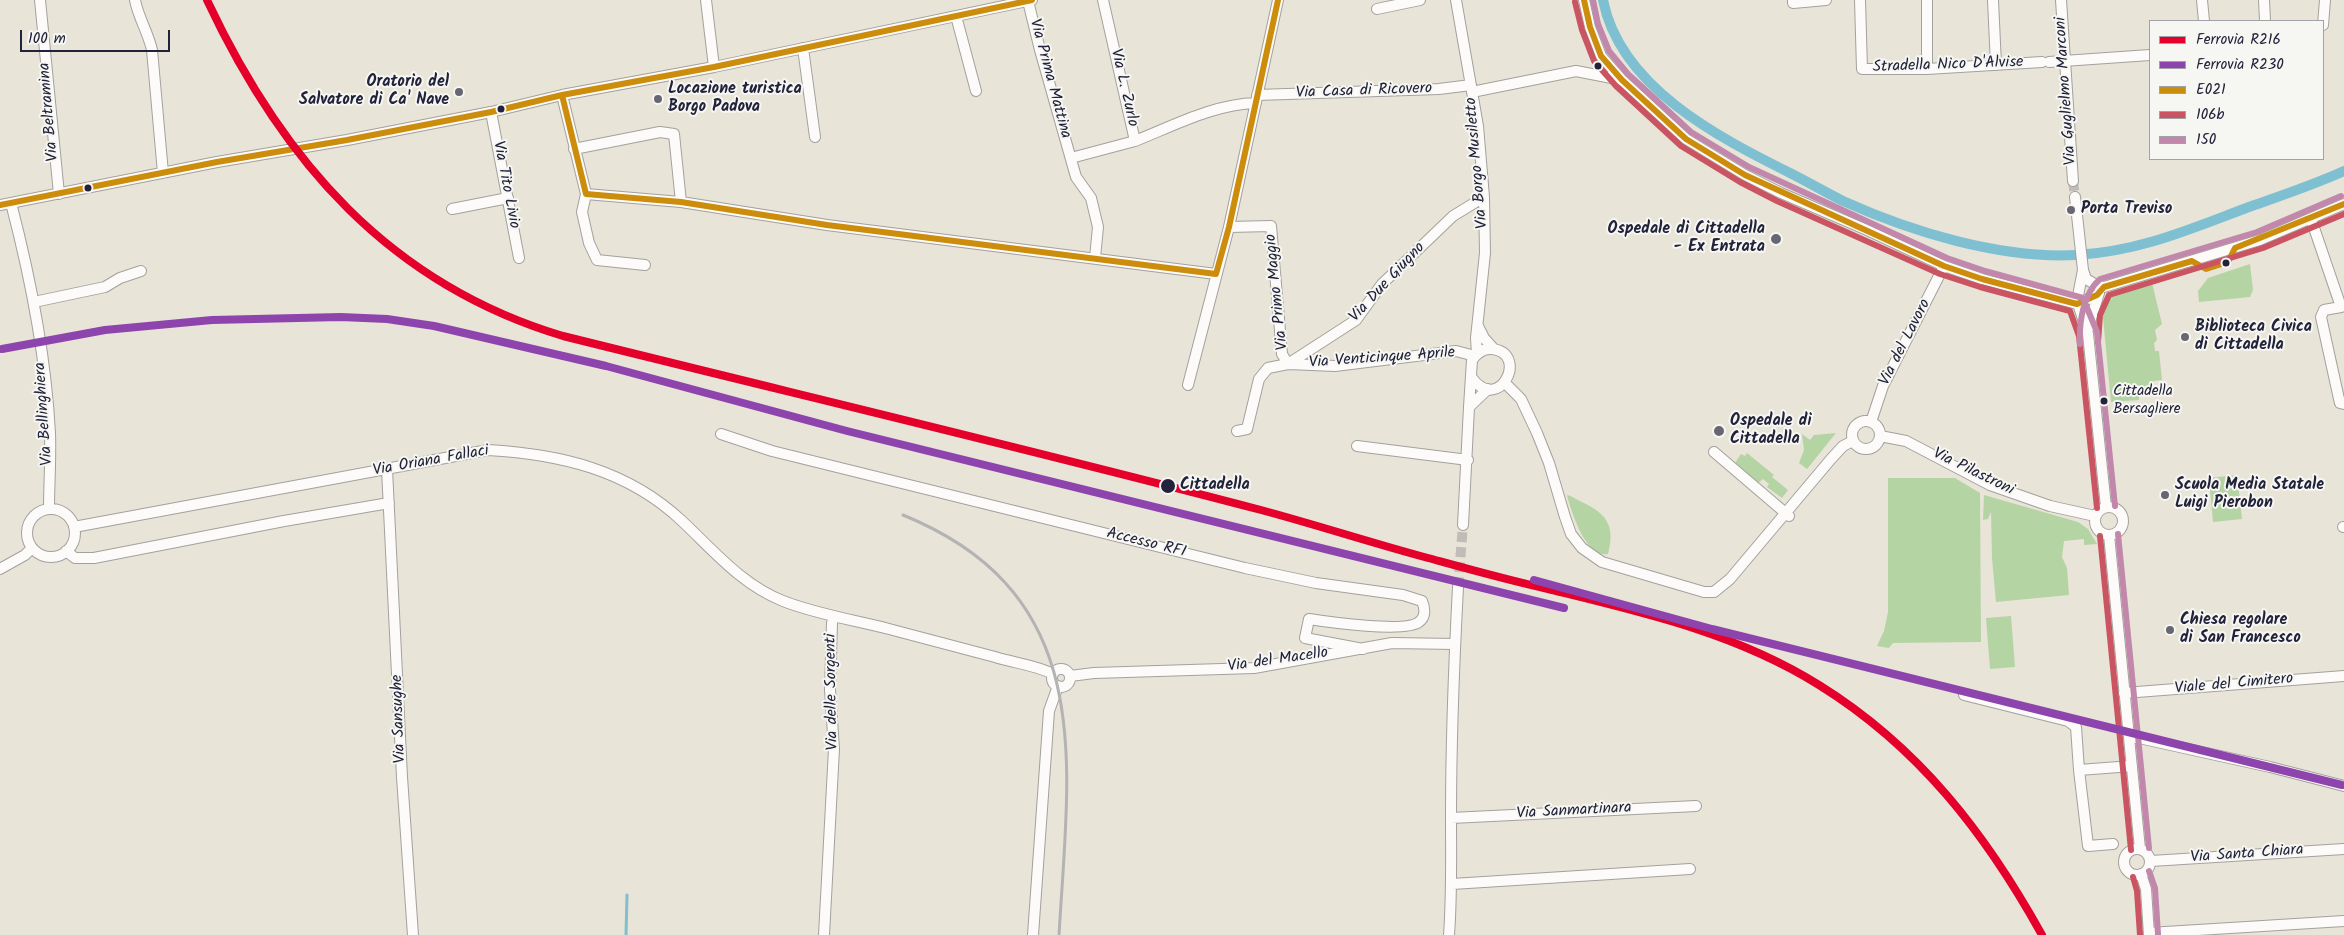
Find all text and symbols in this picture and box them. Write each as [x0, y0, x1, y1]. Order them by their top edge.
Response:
street label: Via Guglielmo Marconi [2052, 16, 2082, 166]
street label: Via Prima Mattina [1024, 17, 1074, 141]
scale bar [22, 20, 172, 52]
legend [2149, 20, 2324, 160]
text: 100 m [28, 27, 66, 51]
text: Ferrovia R216 [2196, 28, 2281, 52]
street label: Via L. Zurlo [1105, 47, 1141, 129]
text: Ferrovia R230 [2196, 53, 2284, 77]
street label: Stradella Nico D'Alvise [1872, 54, 2024, 78]
unlabelled marker [1593, 61, 1603, 71]
street label: Via Beltramina [36, 62, 64, 162]
place label: Oratorio del Salvatore di Ca' Nave [299, 73, 449, 111]
text: E021 [2196, 78, 2226, 102]
place label: Locazione turistica Borgo Padova [668, 80, 802, 118]
street label: Via Casa di Ricovero [1296, 80, 1432, 104]
marker: Oratorio del Salvatore di Ca' Nave [453, 86, 465, 98]
marker: Locazione turistica Borgo Padova [652, 93, 664, 105]
street label: Via Borgo Musiletto [1463, 96, 1493, 230]
text: 106b [2196, 103, 2224, 127]
unlabelled marker [496, 104, 506, 114]
text: 150 [2196, 128, 2216, 152]
street label: Via Tito Livio [487, 140, 523, 230]
unlabelled marker [83, 183, 93, 193]
place label: Porta Treviso [2081, 200, 2172, 220]
marker: Porta Treviso [2065, 204, 2077, 216]
place label: Ospedale di Cittadella - Ex Entrata [1608, 220, 1765, 258]
marker: Ospedale di Cittadella - Ex Entrata [1769, 232, 1783, 246]
street label: Via Primo Maggio [1262, 233, 1294, 351]
street label: Via Due Giugno [1346, 239, 1430, 327]
unlabelled marker [2221, 258, 2231, 268]
street label: Via del Lavoro [1876, 297, 1936, 389]
place label: Biblioteca Civica di Cittadella [2195, 318, 2312, 356]
marker: Biblioteca Civica di Cittadella [2179, 331, 2191, 343]
street label: Via Venticinque Aprile [1308, 344, 1456, 374]
street label: Via Bellinghiera [32, 362, 58, 466]
place label: Cittadella Bersagliere [2113, 383, 2181, 418]
marker: Cittadella Bersagliere [2099, 396, 2109, 406]
place label: Ospedale di Cittadella [1730, 412, 1812, 450]
marker: Ospedale di Cittadella [1712, 424, 1726, 438]
street label: Via Oriana Fallaci [372, 442, 490, 482]
street label: Via Pilastroni [1929, 445, 2017, 501]
place label: Cittadella [1180, 476, 1250, 496]
place label: Scuola Media Statale Luigi Pierobon [2175, 476, 2324, 514]
marker: Cittadella [1159, 477, 1177, 495]
marker: Scuola Media Statale Luigi Pierobon [2159, 489, 2171, 501]
street label: Accesso RFI [1104, 525, 1188, 563]
place label: Chiesa regolare di San Francesco [2180, 611, 2301, 649]
marker: Chiesa regolare di San Francesco [2164, 624, 2176, 636]
street label: Via delle Sorgenti [822, 633, 844, 751]
street label: Via del Macello [1227, 644, 1329, 678]
street label: Viale del Cimitero [2174, 670, 2294, 700]
street label: Via Sansughe [389, 674, 411, 764]
street label: Via Sanmartinara [1516, 799, 1632, 825]
street label: Via Santa Chiara [2190, 841, 2304, 869]

